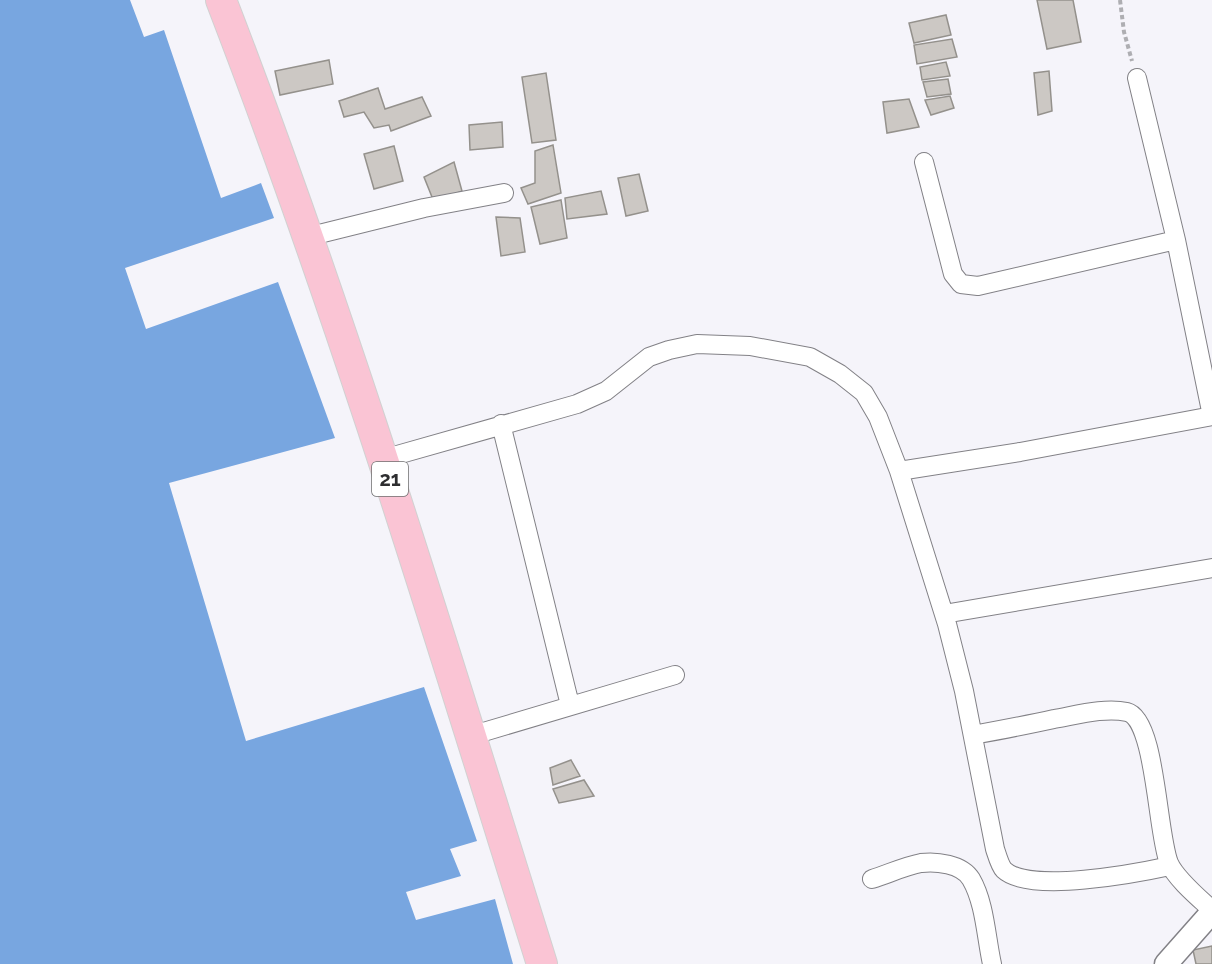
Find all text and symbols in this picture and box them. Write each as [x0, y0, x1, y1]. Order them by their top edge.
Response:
road number: 21 [372, 462, 408, 496]

